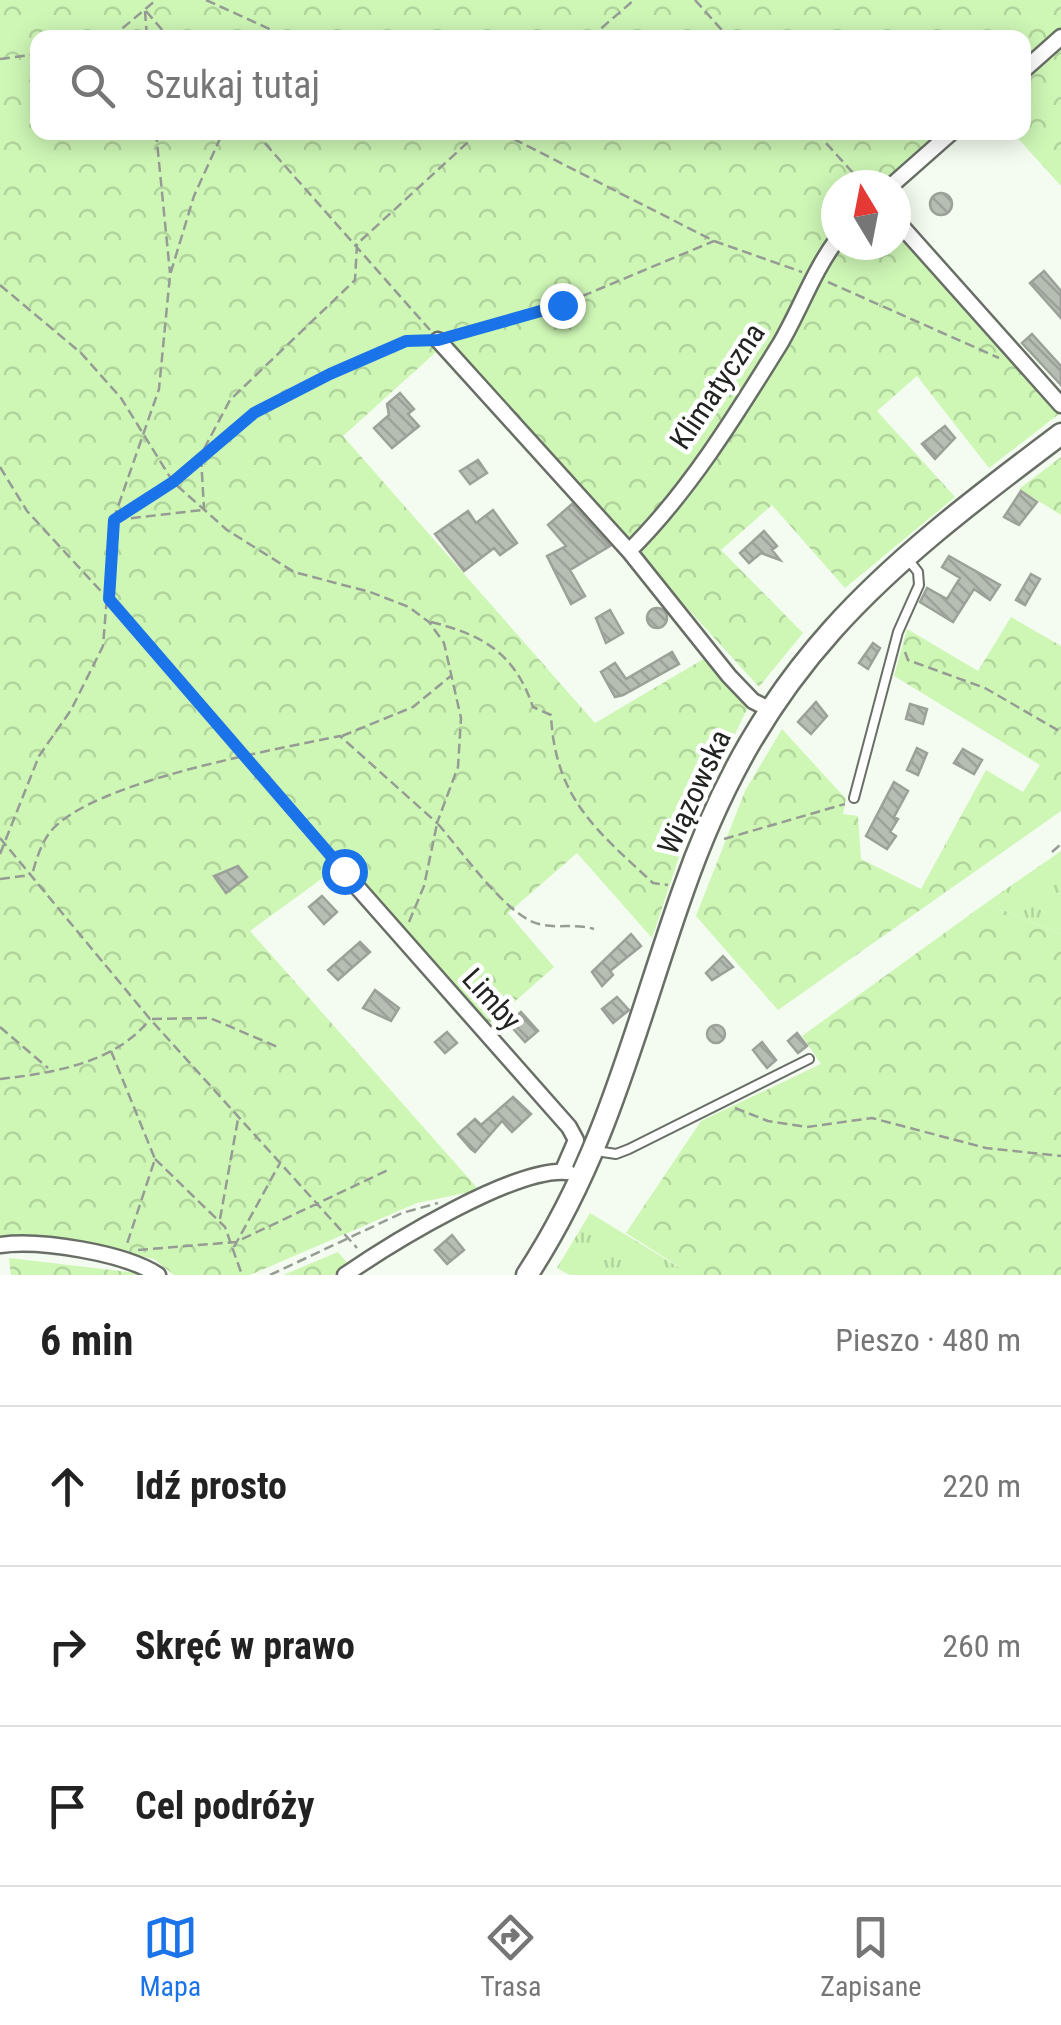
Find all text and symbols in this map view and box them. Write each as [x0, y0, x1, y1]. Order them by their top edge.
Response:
search box [30, 30, 1031, 140]
icon: search [65, 58, 120, 113]
text: Szukaj tutaj [145, 63, 320, 107]
north arrow [821, 170, 911, 260]
route end [540, 283, 586, 329]
street label: Klimatyczna [662, 316, 772, 456]
street label: Wiązowska [650, 724, 738, 860]
route start [322, 849, 368, 895]
street label: Limby [455, 961, 529, 1037]
text: 6 min [40, 1316, 133, 1365]
text: Pieszo · 480 m [835, 1321, 1021, 1359]
icon: ahead [40, 1459, 95, 1514]
text: Idź prosto [135, 1464, 287, 1508]
text: 220 m [942, 1467, 1021, 1505]
icon: right [40, 1619, 95, 1674]
text: Skręć w prawo [135, 1624, 355, 1668]
text: 260 m [942, 1627, 1021, 1665]
icon: arrive [40, 1779, 95, 1834]
text: Cel podróży [135, 1784, 314, 1828]
tab: Mapa [139, 1910, 201, 2003]
tab: Trasa [480, 1910, 541, 2003]
tab: Zapisane [820, 1910, 921, 2003]

